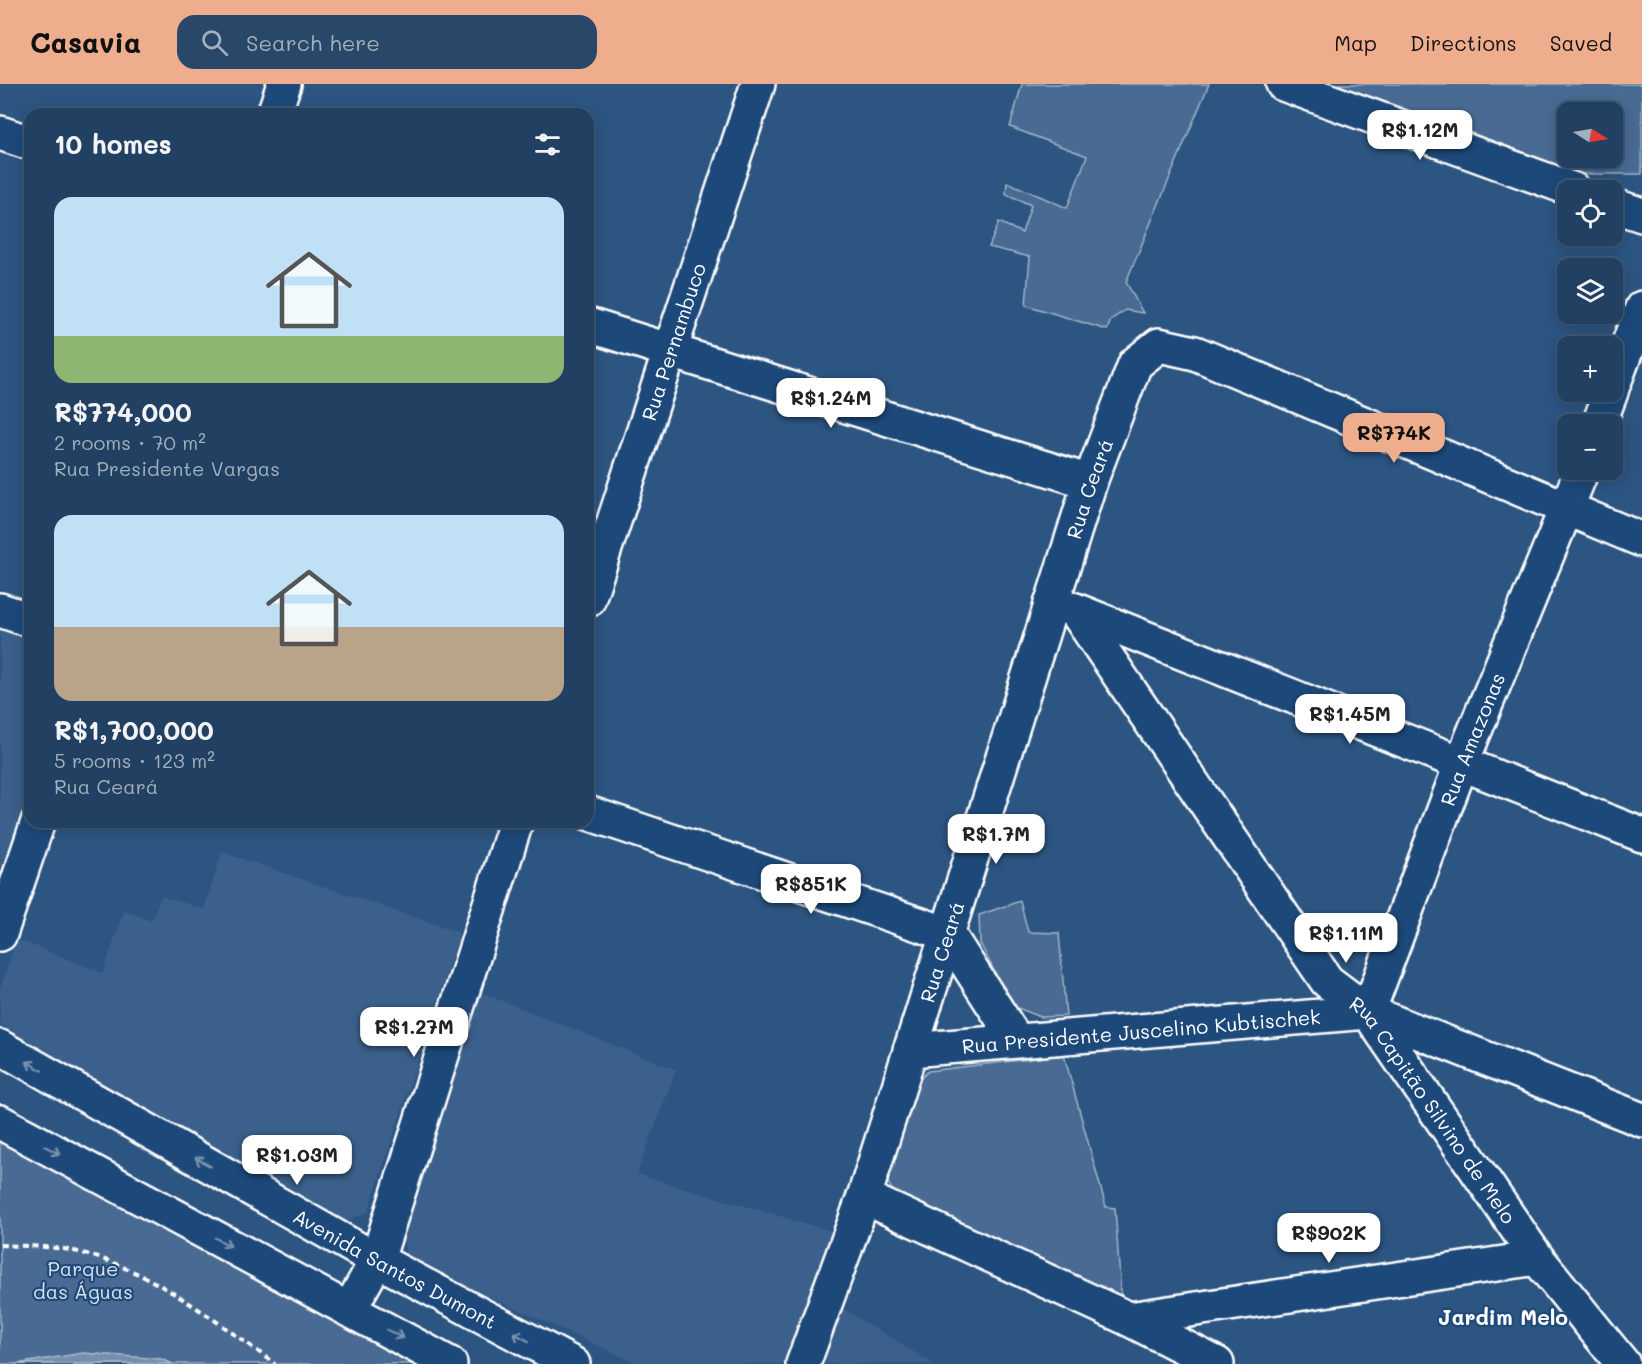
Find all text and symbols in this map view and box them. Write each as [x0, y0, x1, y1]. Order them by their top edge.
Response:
search box [177, 15, 597, 69]
text: Casavia [30, 24, 141, 60]
icon: search [198, 26, 231, 59]
text: Search here [246, 28, 380, 57]
text: Map [1334, 29, 1377, 56]
text: Directions [1410, 29, 1517, 56]
text: Saved [1550, 29, 1612, 56]
north arrow [1557, 102, 1623, 168]
map controls [1557, 102, 1623, 480]
pin: R$1.12M [1365, 110, 1475, 161]
text: R$1.12M [1381, 116, 1459, 142]
text: 10 homes [54, 127, 172, 161]
icon: filters [531, 128, 564, 161]
button: locate [1557, 180, 1623, 246]
icon: home [255, 236, 363, 344]
button: layers [1557, 258, 1623, 324]
street label: Rua Pernambuco [635, 260, 711, 424]
button: + [1557, 336, 1623, 402]
pin: R$1.24M [776, 378, 886, 429]
text: R$1.24M [790, 384, 872, 410]
text: R$774,000 [54, 395, 192, 429]
pin: R$774K [1345, 413, 1443, 464]
button: − [1557, 414, 1623, 480]
text: R$774K [1357, 419, 1431, 445]
text: 2 rooms · 70 m² [54, 429, 206, 455]
street label: Rua Ceará [1060, 435, 1118, 542]
text: Rua Presidente Vargas [54, 455, 280, 481]
icon: home [255, 554, 363, 662]
street label: Rua Amazonas [1434, 669, 1510, 809]
pin: R$1.45M [1295, 694, 1405, 745]
text: R$1.45M [1309, 700, 1391, 726]
text: R$1,700,000 [54, 713, 214, 747]
text: 5 rooms · 123 m² [54, 747, 215, 773]
text: Rua Ceará [54, 773, 158, 799]
pin: R$1.7M [947, 814, 1045, 865]
text: R$1.7M [962, 820, 1030, 846]
pin: R$851K [762, 864, 860, 915]
text: R$851K [775, 870, 847, 896]
street label: Rua Ceará [913, 898, 970, 1005]
pin: R$1.11M [1291, 913, 1401, 964]
text: R$1.11M [1308, 919, 1384, 945]
street label: Rua Capitão Silvino de Melo [1345, 990, 1522, 1228]
street label: Rua Presidente Juscelino Kubtischek [961, 1003, 1322, 1059]
pin: R$1.27M [359, 1007, 469, 1058]
text: R$1.27M [374, 1013, 454, 1039]
one-way arrow [25, 1060, 43, 1071]
pin: R$1.03M [242, 1135, 352, 1186]
text: R$1.03M [256, 1141, 338, 1167]
one-way arrow [42, 1145, 60, 1156]
one-way arrow [195, 1156, 212, 1168]
street label: Avenida Santos Dumont [289, 1203, 501, 1334]
pin: R$902K [1280, 1213, 1378, 1264]
text: R$902K [1291, 1219, 1367, 1245]
one-way arrow [214, 1236, 231, 1248]
park label: Parque das Águas [33, 1255, 133, 1304]
district label: Jardim Melo [1438, 1303, 1568, 1330]
one-way arrow [386, 1329, 404, 1341]
one-way arrow [513, 1331, 531, 1342]

